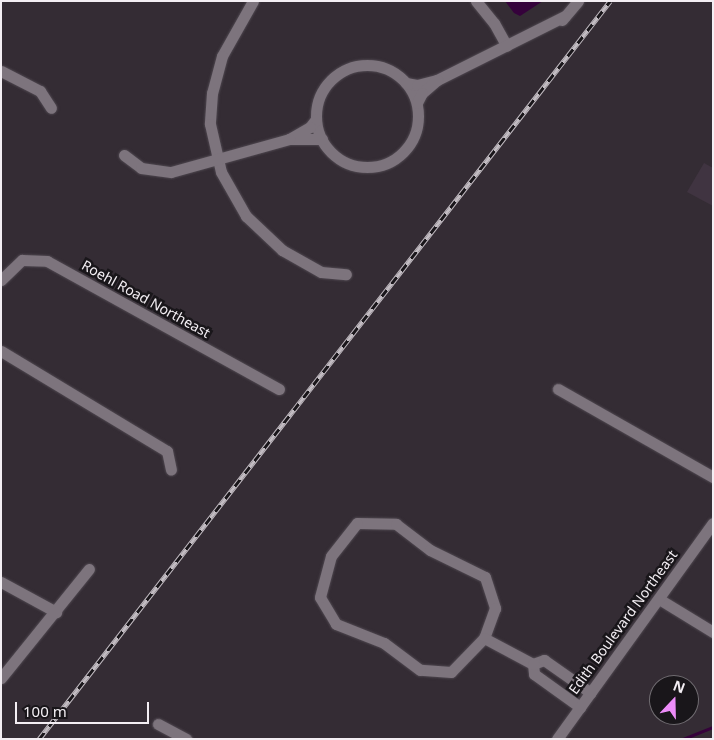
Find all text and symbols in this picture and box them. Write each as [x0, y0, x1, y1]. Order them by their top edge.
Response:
street label: Roehl Road Northeast [79, 257, 213, 341]
street label: Edith Boulevard Northeast [565, 547, 681, 697]
north arrow [649, 675, 699, 725]
scale bar [18, 692, 151, 724]
text: 100 m [23, 701, 67, 721]

